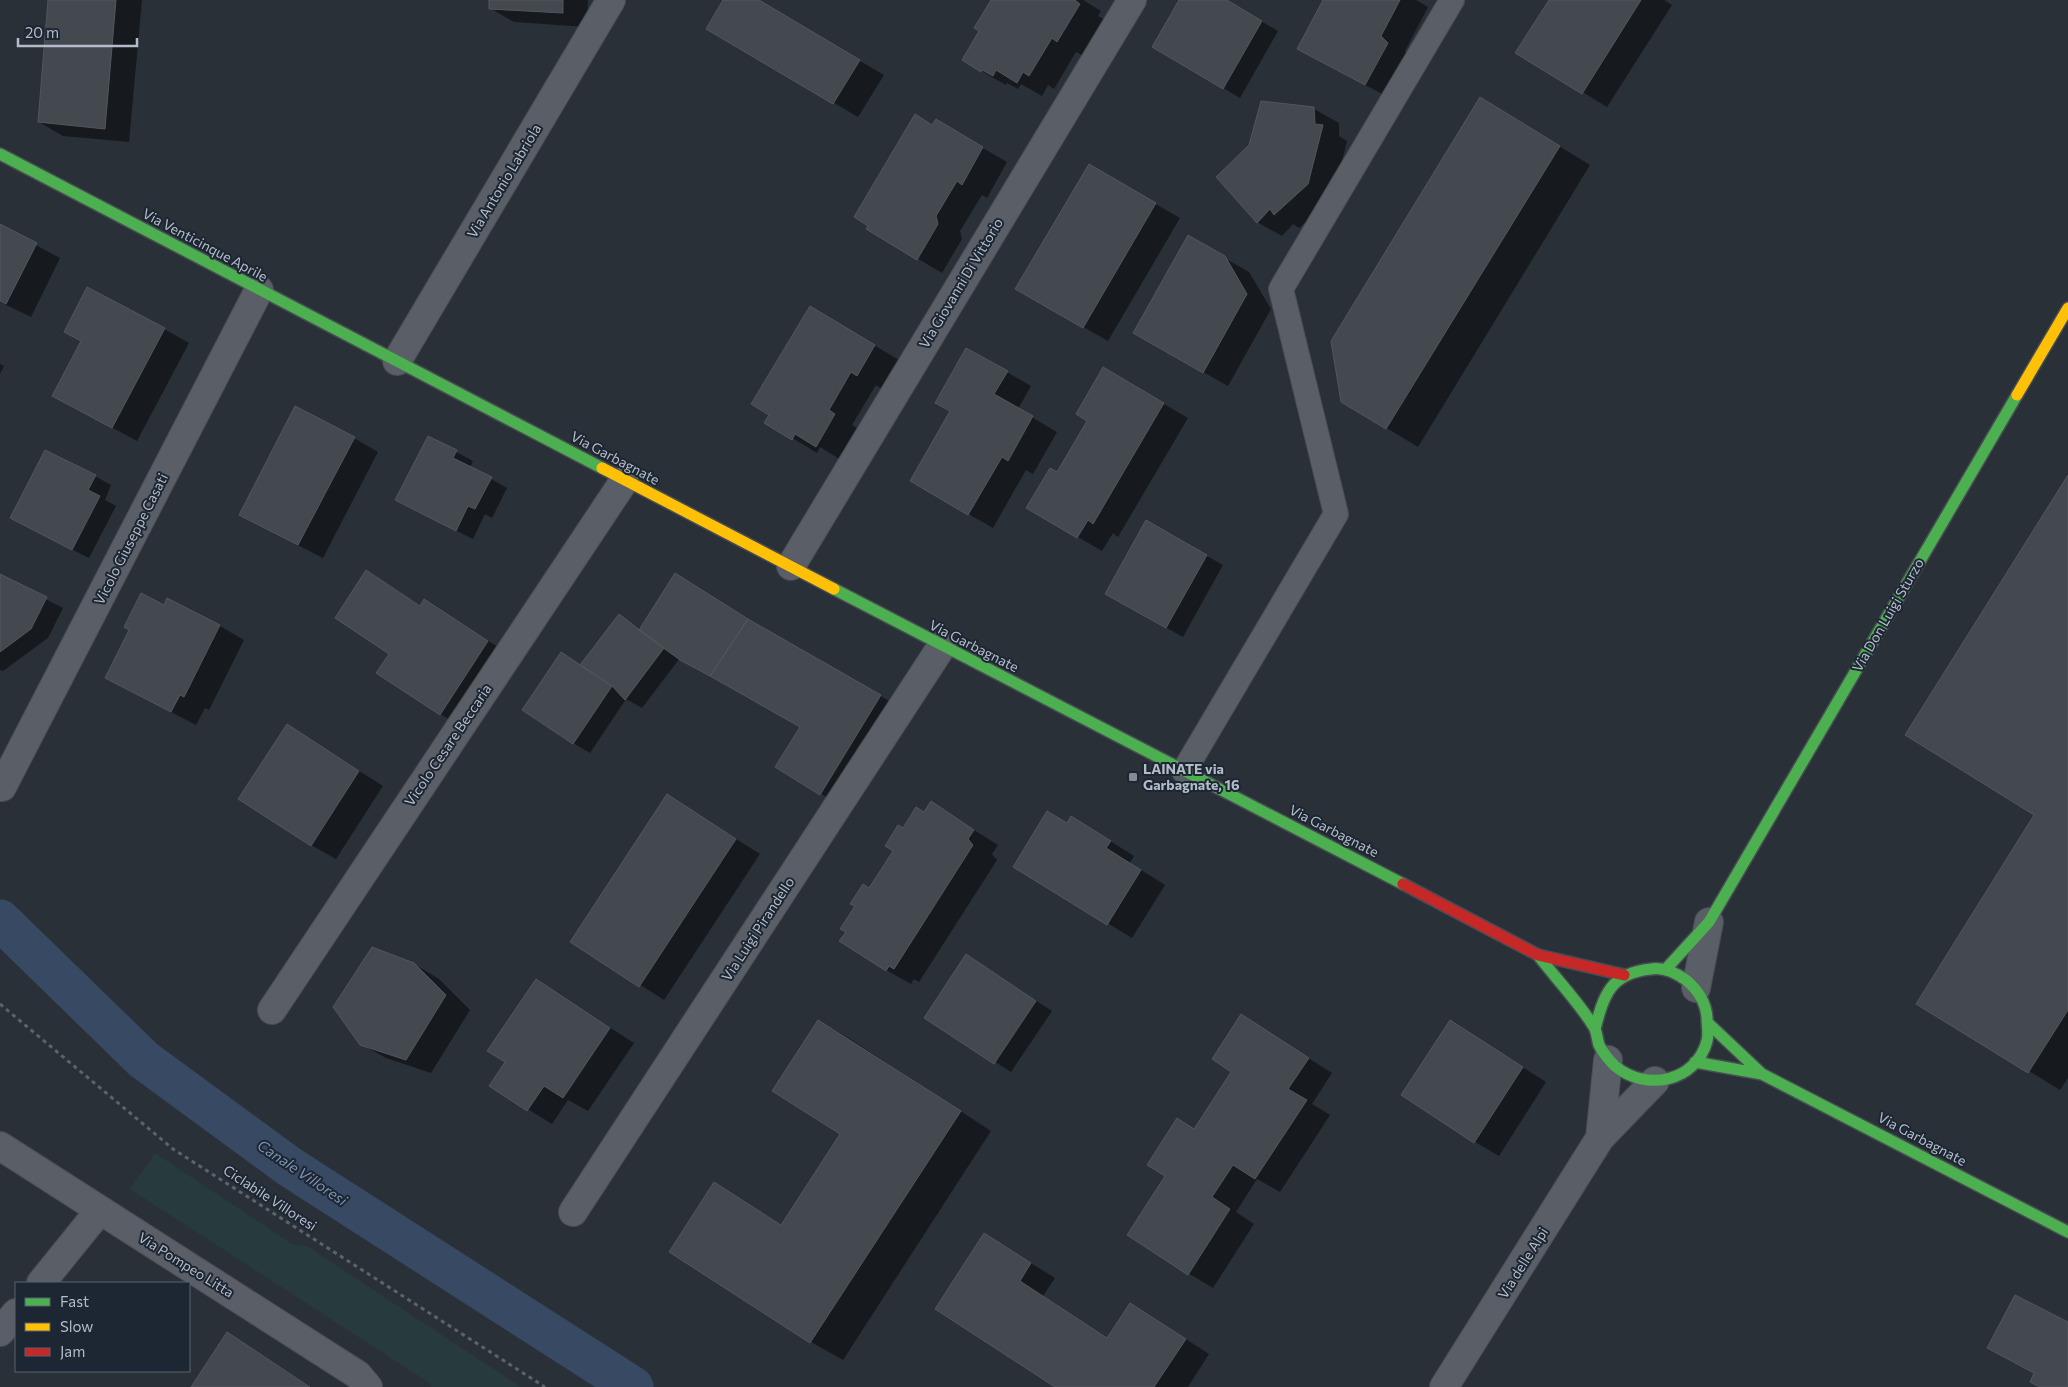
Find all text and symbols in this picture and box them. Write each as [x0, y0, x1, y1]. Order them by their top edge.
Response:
scale bar [18, 15, 136, 47]
text: 20 m [25, 23, 59, 41]
street label: Via Antonio Labriola [463, 121, 544, 241]
street label: Via Venticinque Aprile [140, 204, 271, 285]
street label: Via Giovanni Di Vittorio [915, 215, 1006, 351]
street label: Via Garbagnate [568, 427, 662, 488]
street label: Vicolo Giuseppe Casati [90, 470, 171, 607]
street label: Via Don Luigi Sturzo [1848, 555, 1927, 675]
street label: Via Garbagnate [927, 616, 1022, 675]
street label: Vicolo Cesare Beccaria [400, 681, 495, 809]
place label: LAINATE via Garbagnate, 16 [1143, 760, 1240, 793]
marker: LAINATE via Garbagnate, 16 [1127, 771, 1139, 783]
street label: Via Garbagnate [1287, 801, 1382, 860]
street label: Via Luigi Pirandello [718, 874, 798, 984]
street label: Via Garbagnate [1875, 1108, 1969, 1169]
water label: Canale Villoresi [254, 1136, 352, 1209]
street label: Ciclabile Villoresi [220, 1161, 320, 1234]
street label: Via delle Alpi [1494, 1224, 1551, 1302]
street label: Via Pompeo Litta [135, 1228, 237, 1301]
legend [15, 1282, 190, 1372]
text: Fast [60, 1292, 89, 1310]
text: Slow [60, 1317, 93, 1335]
text: Jam [60, 1342, 85, 1360]

